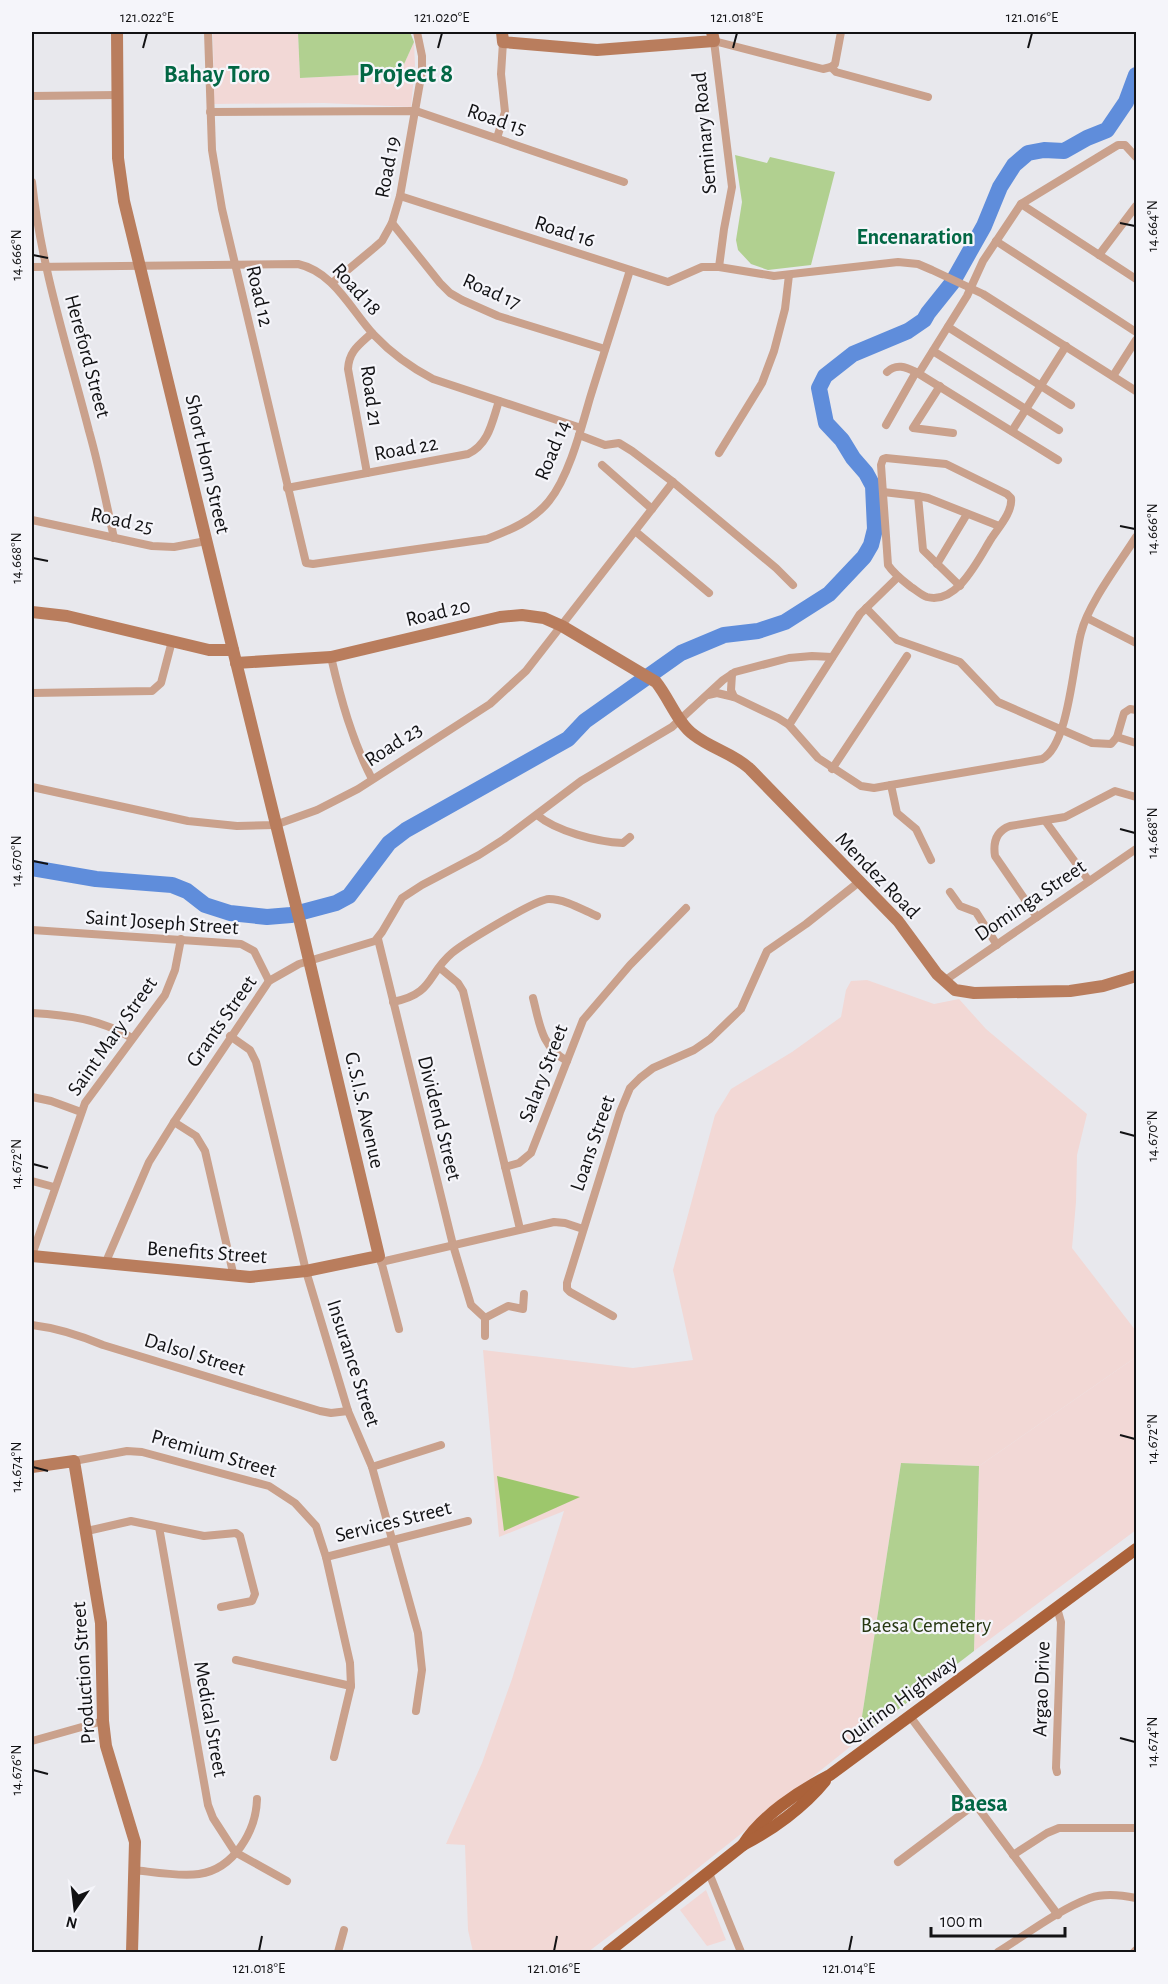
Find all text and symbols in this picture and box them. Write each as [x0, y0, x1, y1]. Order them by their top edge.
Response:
text: 121.022°E [120, 10, 174, 25]
text: 121.020°E [415, 10, 469, 25]
text: 121.018°E [711, 10, 763, 25]
text: 121.016°E [1006, 10, 1058, 25]
district label: Project 8 [359, 60, 453, 88]
district label: Bahay Toro [164, 63, 270, 87]
street label: Seminary Road [689, 71, 720, 195]
street label: Road 15 [464, 100, 529, 139]
street label: Road 19 [371, 135, 404, 200]
text: 14.664°N [1145, 200, 1160, 252]
street label: Road 16 [532, 212, 598, 251]
district label: Encenaration [856, 226, 974, 248]
text: 14.666°N [9, 229, 24, 281]
street label: Road 18 [328, 259, 385, 320]
street label: Road 12 [242, 264, 277, 329]
street label: Road 17 [460, 269, 524, 314]
street label: Hereford Street [61, 292, 114, 420]
street label: Road 21 [357, 364, 386, 428]
street label: Short Horn Street [181, 392, 234, 536]
street label: Road 14 [531, 417, 574, 483]
street label: Road 22 [373, 433, 440, 464]
text: 14.666°N [1145, 503, 1160, 555]
street label: Road 25 [89, 504, 155, 537]
text: 14.668°N [9, 532, 24, 584]
street label: Road 20 [404, 595, 473, 630]
street label: Road 23 [361, 718, 426, 771]
text: 14.668°N [1145, 807, 1160, 859]
street label: Mendez Road [831, 828, 924, 923]
text: 14.670°N [9, 835, 24, 887]
street label: Dominga Street [971, 855, 1090, 945]
street label: Saint Joseph Street [85, 907, 240, 938]
street label: Grants Street [182, 971, 261, 1071]
street label: Saint Mary Street [64, 973, 161, 1100]
street label: Salary Street [515, 1021, 572, 1125]
street label: G.S.I.S. Avenue [341, 1050, 388, 1170]
street label: Dividend Street [414, 1054, 465, 1183]
street label: Loans Street [566, 1092, 619, 1194]
text: 14.670°N [1145, 1110, 1160, 1162]
text: 14.672°N [9, 1139, 24, 1189]
street label: Benefits Street [146, 1238, 268, 1267]
street label: Insurance Street [323, 1297, 384, 1429]
street label: Dalsol Street [142, 1329, 248, 1380]
text: 14.672°N [1145, 1414, 1160, 1464]
street label: Premium Street [149, 1426, 279, 1481]
text: 14.674°N [9, 1442, 24, 1492]
street label: Services Street [333, 1497, 453, 1546]
street label: Production Street [68, 1601, 99, 1745]
park label: Baesa Cemetery [861, 1615, 991, 1636]
street label: Argao Drive [1029, 1641, 1054, 1737]
street label: Quirino Highway [837, 1651, 961, 1749]
street label: Medical Street [190, 1659, 231, 1779]
text: 14.674°N [1145, 1717, 1160, 1767]
text: 14.676°N [9, 1745, 24, 1795]
district label: Baesa [950, 1792, 1008, 1816]
north arrow [45, 1879, 105, 1939]
scale bar [931, 1900, 1064, 1938]
text: N [64, 1913, 79, 1932]
text: 100 m [940, 1913, 983, 1931]
text: 121.018°E [233, 1961, 285, 1976]
text: 121.016°E [528, 1961, 580, 1976]
text: 121.014°E [823, 1961, 875, 1976]

